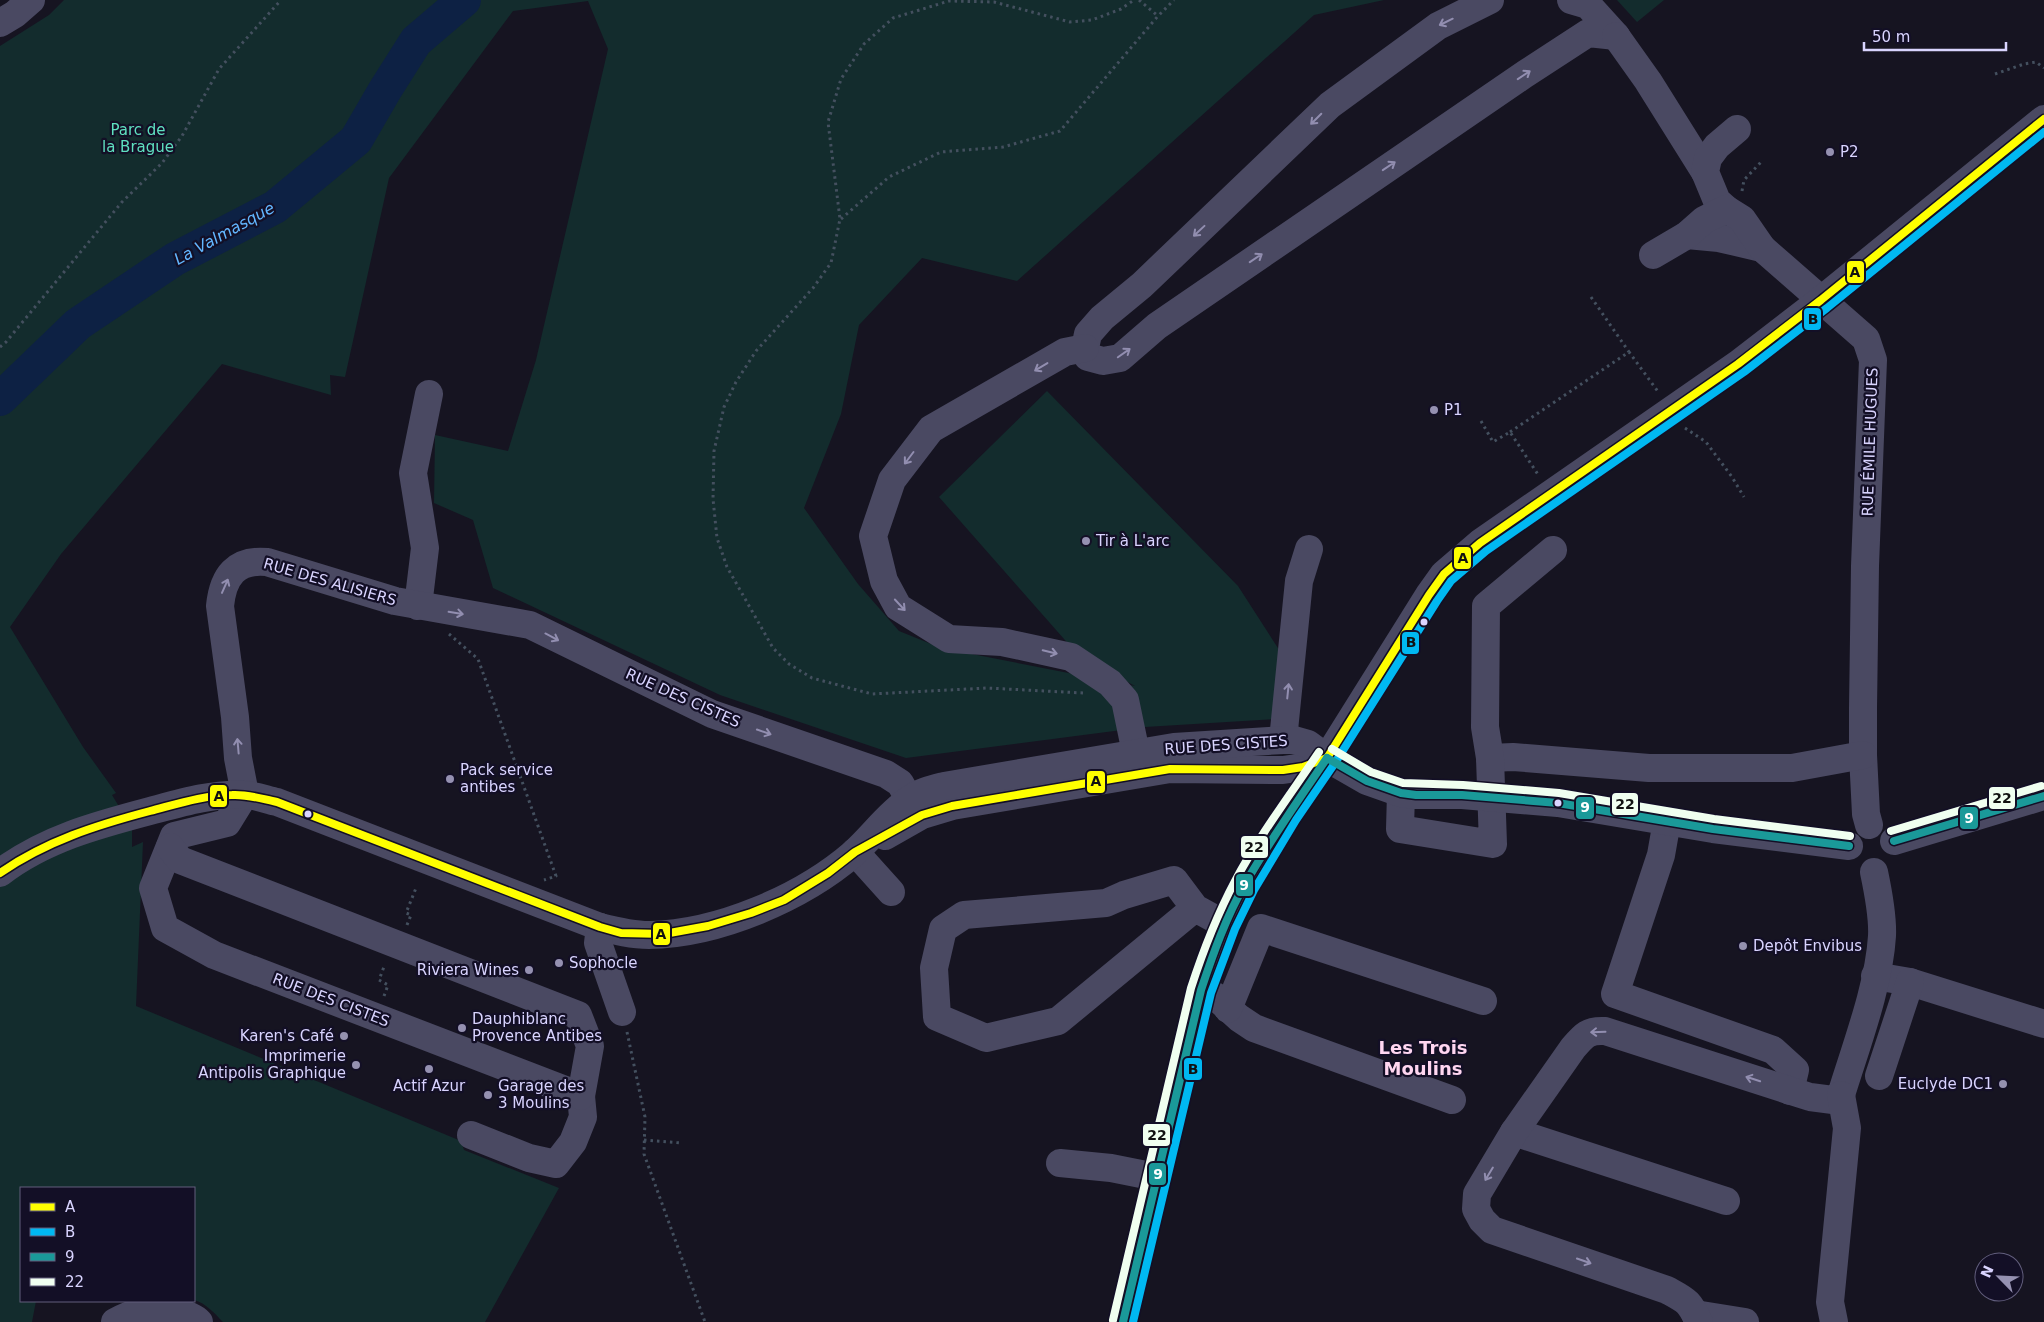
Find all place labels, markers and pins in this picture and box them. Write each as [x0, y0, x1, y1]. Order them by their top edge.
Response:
place label: P2 [1840, 143, 1859, 161]
marker: P2 [1824, 146, 1836, 158]
place label: P1 [1444, 401, 1463, 419]
marker: P1 [1428, 404, 1440, 416]
place label: Tir à L'arc [1095, 532, 1170, 550]
marker: Tir à L'arc [1080, 535, 1092, 547]
unlabelled marker [1419, 617, 1429, 627]
place label: Pack service antibes [460, 761, 553, 796]
marker: Pack service antibes [444, 773, 456, 785]
unlabelled marker [1553, 798, 1563, 808]
unlabelled marker [303, 809, 313, 819]
place label: Depôt Envibus [1753, 937, 1862, 955]
marker: Depôt Envibus [1737, 940, 1749, 952]
place label: Sophocle [569, 954, 638, 972]
marker: Sophocle [553, 957, 565, 969]
place label: Riviera Wines [417, 961, 519, 979]
marker: Riviera Wines [523, 964, 535, 976]
place label: Dauphiblanc Provence Antibes [472, 1010, 602, 1045]
marker: Dauphiblanc Provence Antibes [456, 1022, 468, 1034]
place label: Karen's Café [240, 1027, 334, 1045]
marker: Karen's Café [338, 1030, 350, 1042]
place label: Imprimerie Antipolis Graphique [198, 1047, 346, 1082]
marker: Imprimerie Antipolis Graphique [350, 1059, 362, 1071]
marker: Actif Azur [423, 1063, 435, 1075]
place label: Euclyde DC1 [1898, 1075, 1993, 1093]
place label: Actif Azur [393, 1077, 466, 1095]
place label: Garage des 3 Moulins [498, 1077, 584, 1112]
marker: Euclyde DC1 [1997, 1078, 2009, 1090]
marker: Garage des 3 Moulins [482, 1089, 494, 1101]

